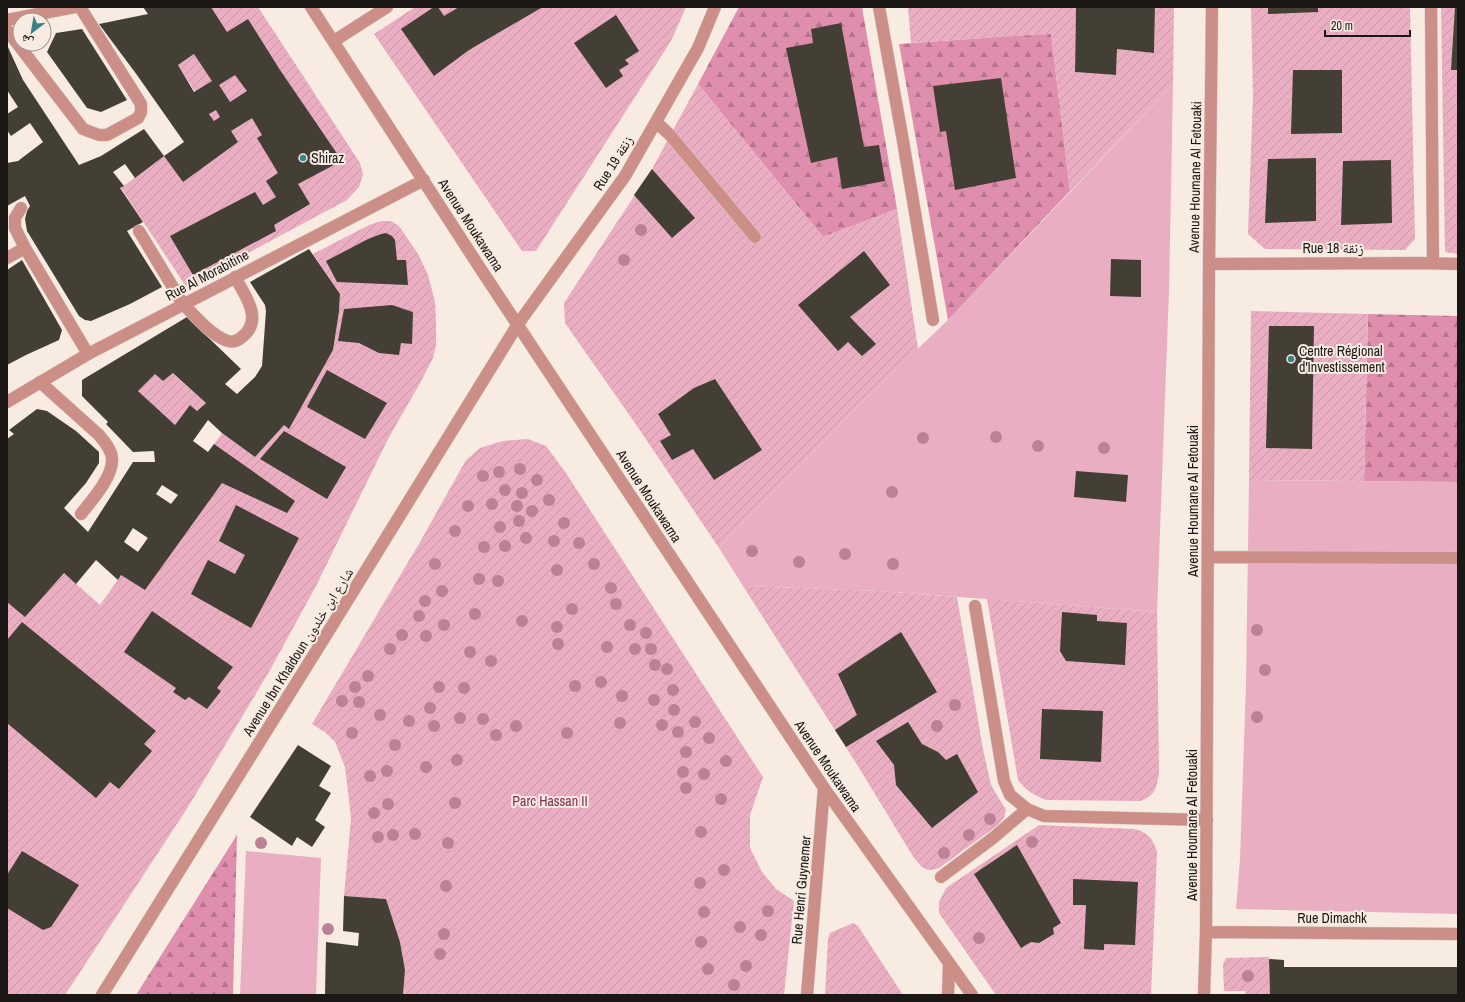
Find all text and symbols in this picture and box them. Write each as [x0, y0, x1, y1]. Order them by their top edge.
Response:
north arrow [12, 12, 52, 52]
scale bar [1325, 12, 1410, 38]
text: 20 m [1331, 18, 1353, 34]
text: ش [18, 31, 36, 50]
street label: Avenue Houmane Al Fetouaki [1185, 101, 1205, 254]
street label: Rue 19 زنقة [589, 132, 637, 194]
place label: Shiraz [311, 149, 344, 167]
marker: Shiraz [298, 153, 308, 163]
street label: Avenue Moukawama [434, 174, 508, 275]
street label: Rue 18 زنقة [1302, 239, 1364, 257]
street label: Rue Al Morabitine [162, 245, 252, 305]
place label: Centre Régional d'Investissement [1299, 342, 1385, 376]
marker: Centre Régional d'Investissement [1286, 354, 1296, 364]
street label: Avenue Houmane Al Fetouaki [1184, 425, 1202, 578]
street label: Avenue Moukawama [612, 445, 686, 546]
street label: Avenue Ibn Khaldoun شارع ابن خلدون [238, 565, 358, 741]
street label: Avenue Moukawama [790, 716, 866, 816]
street label: Avenue Houmane Al Fetouaki [1183, 749, 1201, 902]
park label: Parc Hassan II [512, 792, 588, 810]
street label: Rue Henri Guynemer [787, 835, 815, 945]
street label: Rue Dimachk [1297, 909, 1367, 927]

